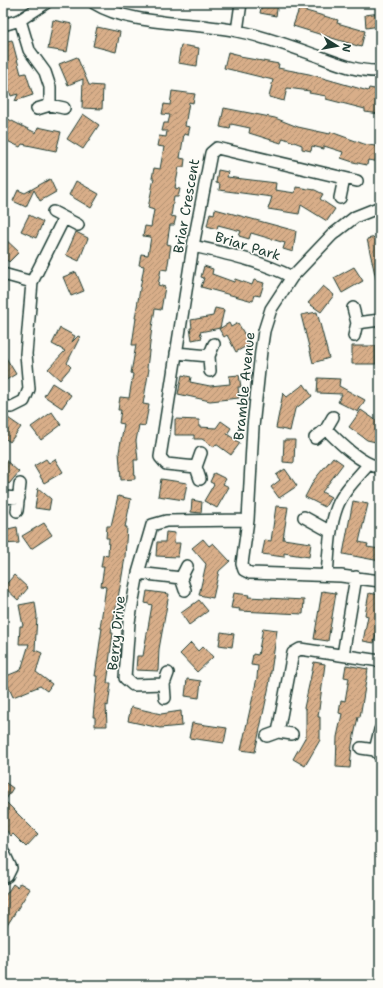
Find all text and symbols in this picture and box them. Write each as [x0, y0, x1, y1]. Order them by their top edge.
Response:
north arrow [317, 26, 357, 66]
text: N [338, 42, 355, 54]
street label: Briar Crescent [169, 157, 203, 255]
street label: Briar Park [213, 227, 283, 265]
street label: Bramble Avenue [229, 331, 259, 441]
street label: Berry Drive [103, 594, 129, 671]

